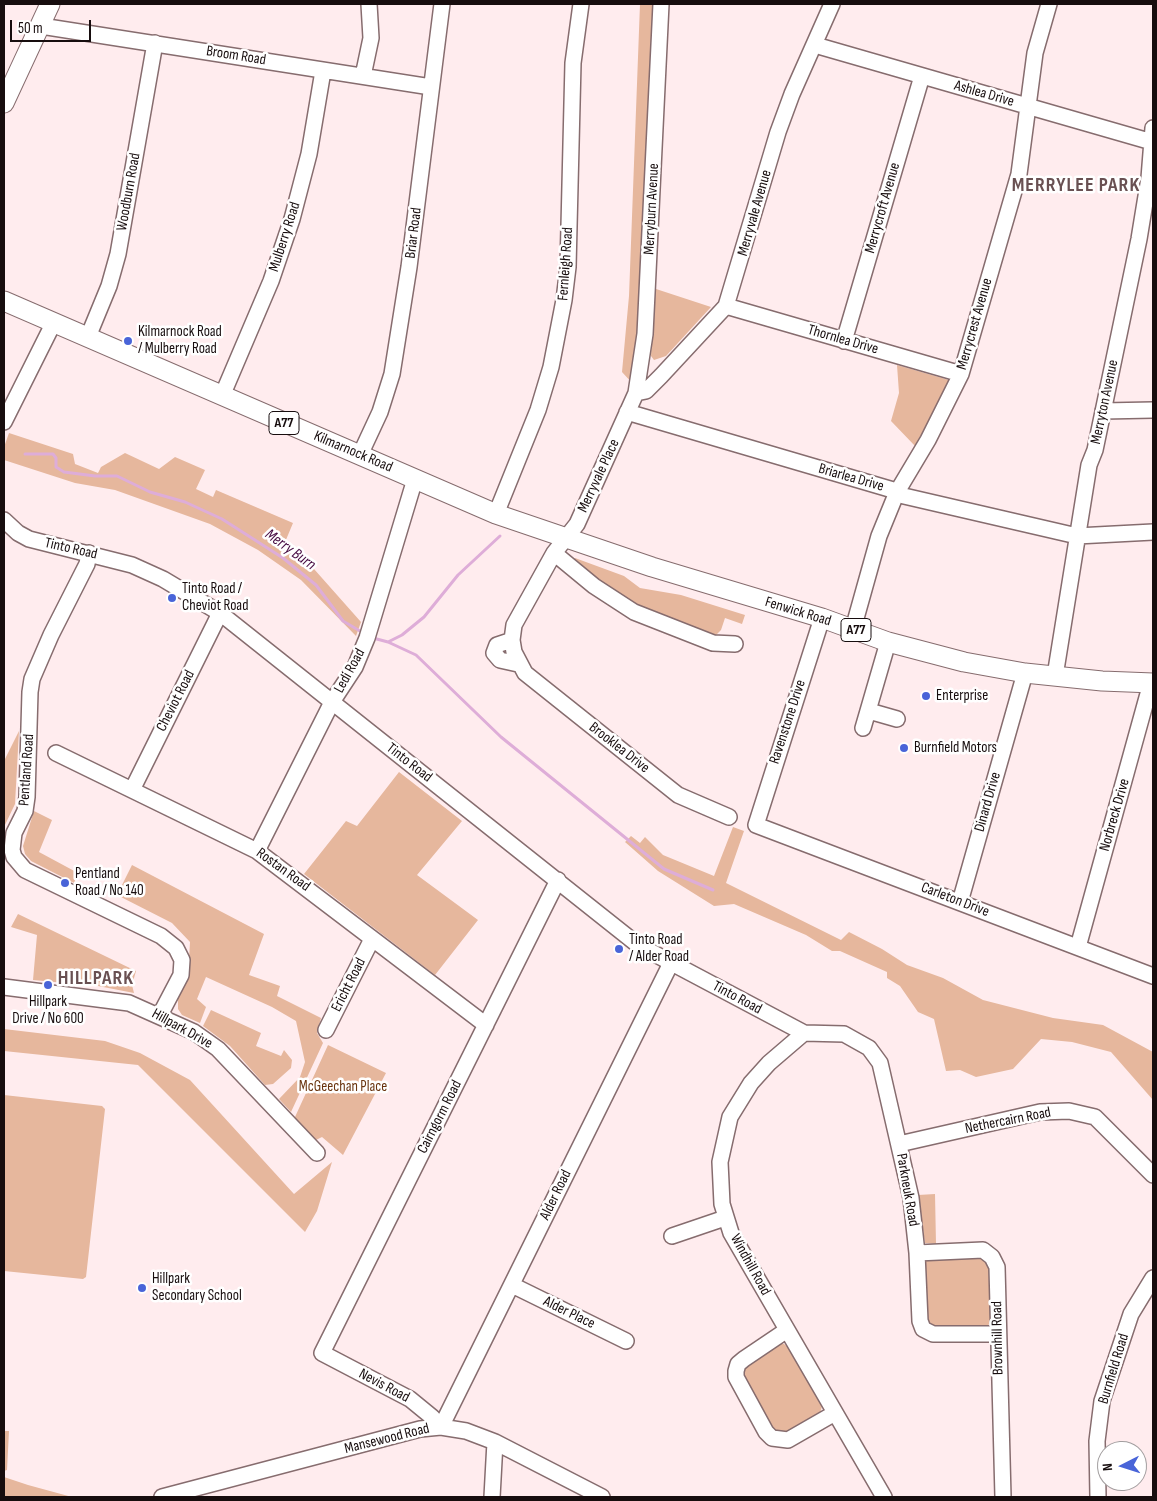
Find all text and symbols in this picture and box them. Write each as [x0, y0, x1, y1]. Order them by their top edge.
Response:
scale bar [12, 10, 94, 42]
text: 50 m [18, 19, 43, 38]
street label: Broom Road [205, 42, 267, 70]
street label: Ashlea Drive [952, 77, 1016, 111]
street label: Woodburn Road [113, 152, 145, 232]
street label: Merrycroft Avenue [861, 161, 905, 255]
street label: Merryburn Avenue [641, 163, 663, 255]
street label: Merryvale Avenue [734, 168, 776, 258]
district label: MERRYLEE PARK [1010, 174, 1142, 198]
street label: Mulberry Road [265, 200, 305, 274]
street label: Briar Road [402, 206, 426, 260]
street label: Fernleigh Road [554, 227, 578, 301]
street label: Merrycrest Avenue [953, 276, 997, 372]
street label: Thornlea Drive [806, 321, 880, 359]
place label: Kilmarnock Road / Mulberry Road [138, 323, 222, 358]
marker: Kilmarnock Road / Mulberry Road [122, 335, 134, 347]
street label: Merryton Avenue [1087, 358, 1123, 446]
road number: A77 [269, 412, 299, 434]
street label: Kilmarnock Road [311, 427, 395, 477]
street label: Merryvale Place [574, 436, 624, 516]
street label: Briarlea Drive [816, 460, 886, 496]
water label: Merry Burn [261, 525, 319, 575]
street label: Tinto Road [43, 534, 99, 564]
place label: Tinto Road / Cheviot Road [182, 580, 248, 615]
marker: Tinto Road / Cheviot Road [166, 592, 178, 604]
street label: Fenwick Road [763, 593, 833, 631]
road number: A77 [841, 618, 871, 642]
street label: Ledi Road [331, 646, 369, 696]
street label: Cheviot Road [153, 667, 199, 735]
street label: Ravenstone Drive [766, 678, 810, 766]
place label: Enterprise [936, 687, 988, 705]
marker: Enterprise [920, 690, 932, 702]
street label: Brooklea Drive [585, 719, 653, 777]
street label: Pentland Road [16, 733, 38, 807]
street label: Tinto Road [382, 739, 436, 787]
place label: Burnfield Motors [914, 739, 997, 757]
marker: Burnfield Motors [898, 742, 910, 754]
street label: Dinard Drive [971, 770, 1005, 834]
street label: Norbreck Drive [1096, 777, 1134, 853]
street label: Rostan Road [252, 844, 314, 896]
place label: Pentland Road / No 140 [75, 865, 144, 900]
marker: Pentland Road / No 140 [59, 877, 71, 889]
street label: Carleton Drive [918, 879, 992, 921]
place label: Tinto Road / Alder Road [629, 931, 689, 966]
marker: Tinto Road / Alder Road [613, 943, 625, 955]
street label: Ericht Road [328, 955, 370, 1015]
district label: HILLPARK [57, 967, 135, 991]
street label: Tinto Road [709, 978, 765, 1018]
marker: Hillpark Drive / No 600 [42, 979, 54, 991]
place label: Hillpark Drive / No 600 [12, 993, 84, 1028]
street label: Hillpark Drive [149, 1005, 215, 1053]
street label: Cairngorm Road [414, 1077, 466, 1157]
park label: McGeechan Place [299, 1078, 387, 1096]
street label: Nethercairn Road [963, 1104, 1053, 1138]
street label: Parkneuk Road [892, 1152, 922, 1228]
street label: Alder Road [536, 1167, 576, 1223]
street label: Windhill Road [726, 1231, 774, 1299]
place label: Hillpark Secondary School [152, 1270, 242, 1305]
marker: Hillpark Secondary School [136, 1282, 148, 1294]
street label: Alder Place [540, 1293, 598, 1333]
street label: Brownhill Road [988, 1301, 1008, 1375]
street label: Burnfield Road [1095, 1332, 1133, 1406]
street label: Nevis Road [356, 1365, 412, 1407]
street label: Mansewood Road [343, 1420, 431, 1458]
north arrow [1097, 1441, 1147, 1491]
text: N [1099, 1463, 1116, 1472]

